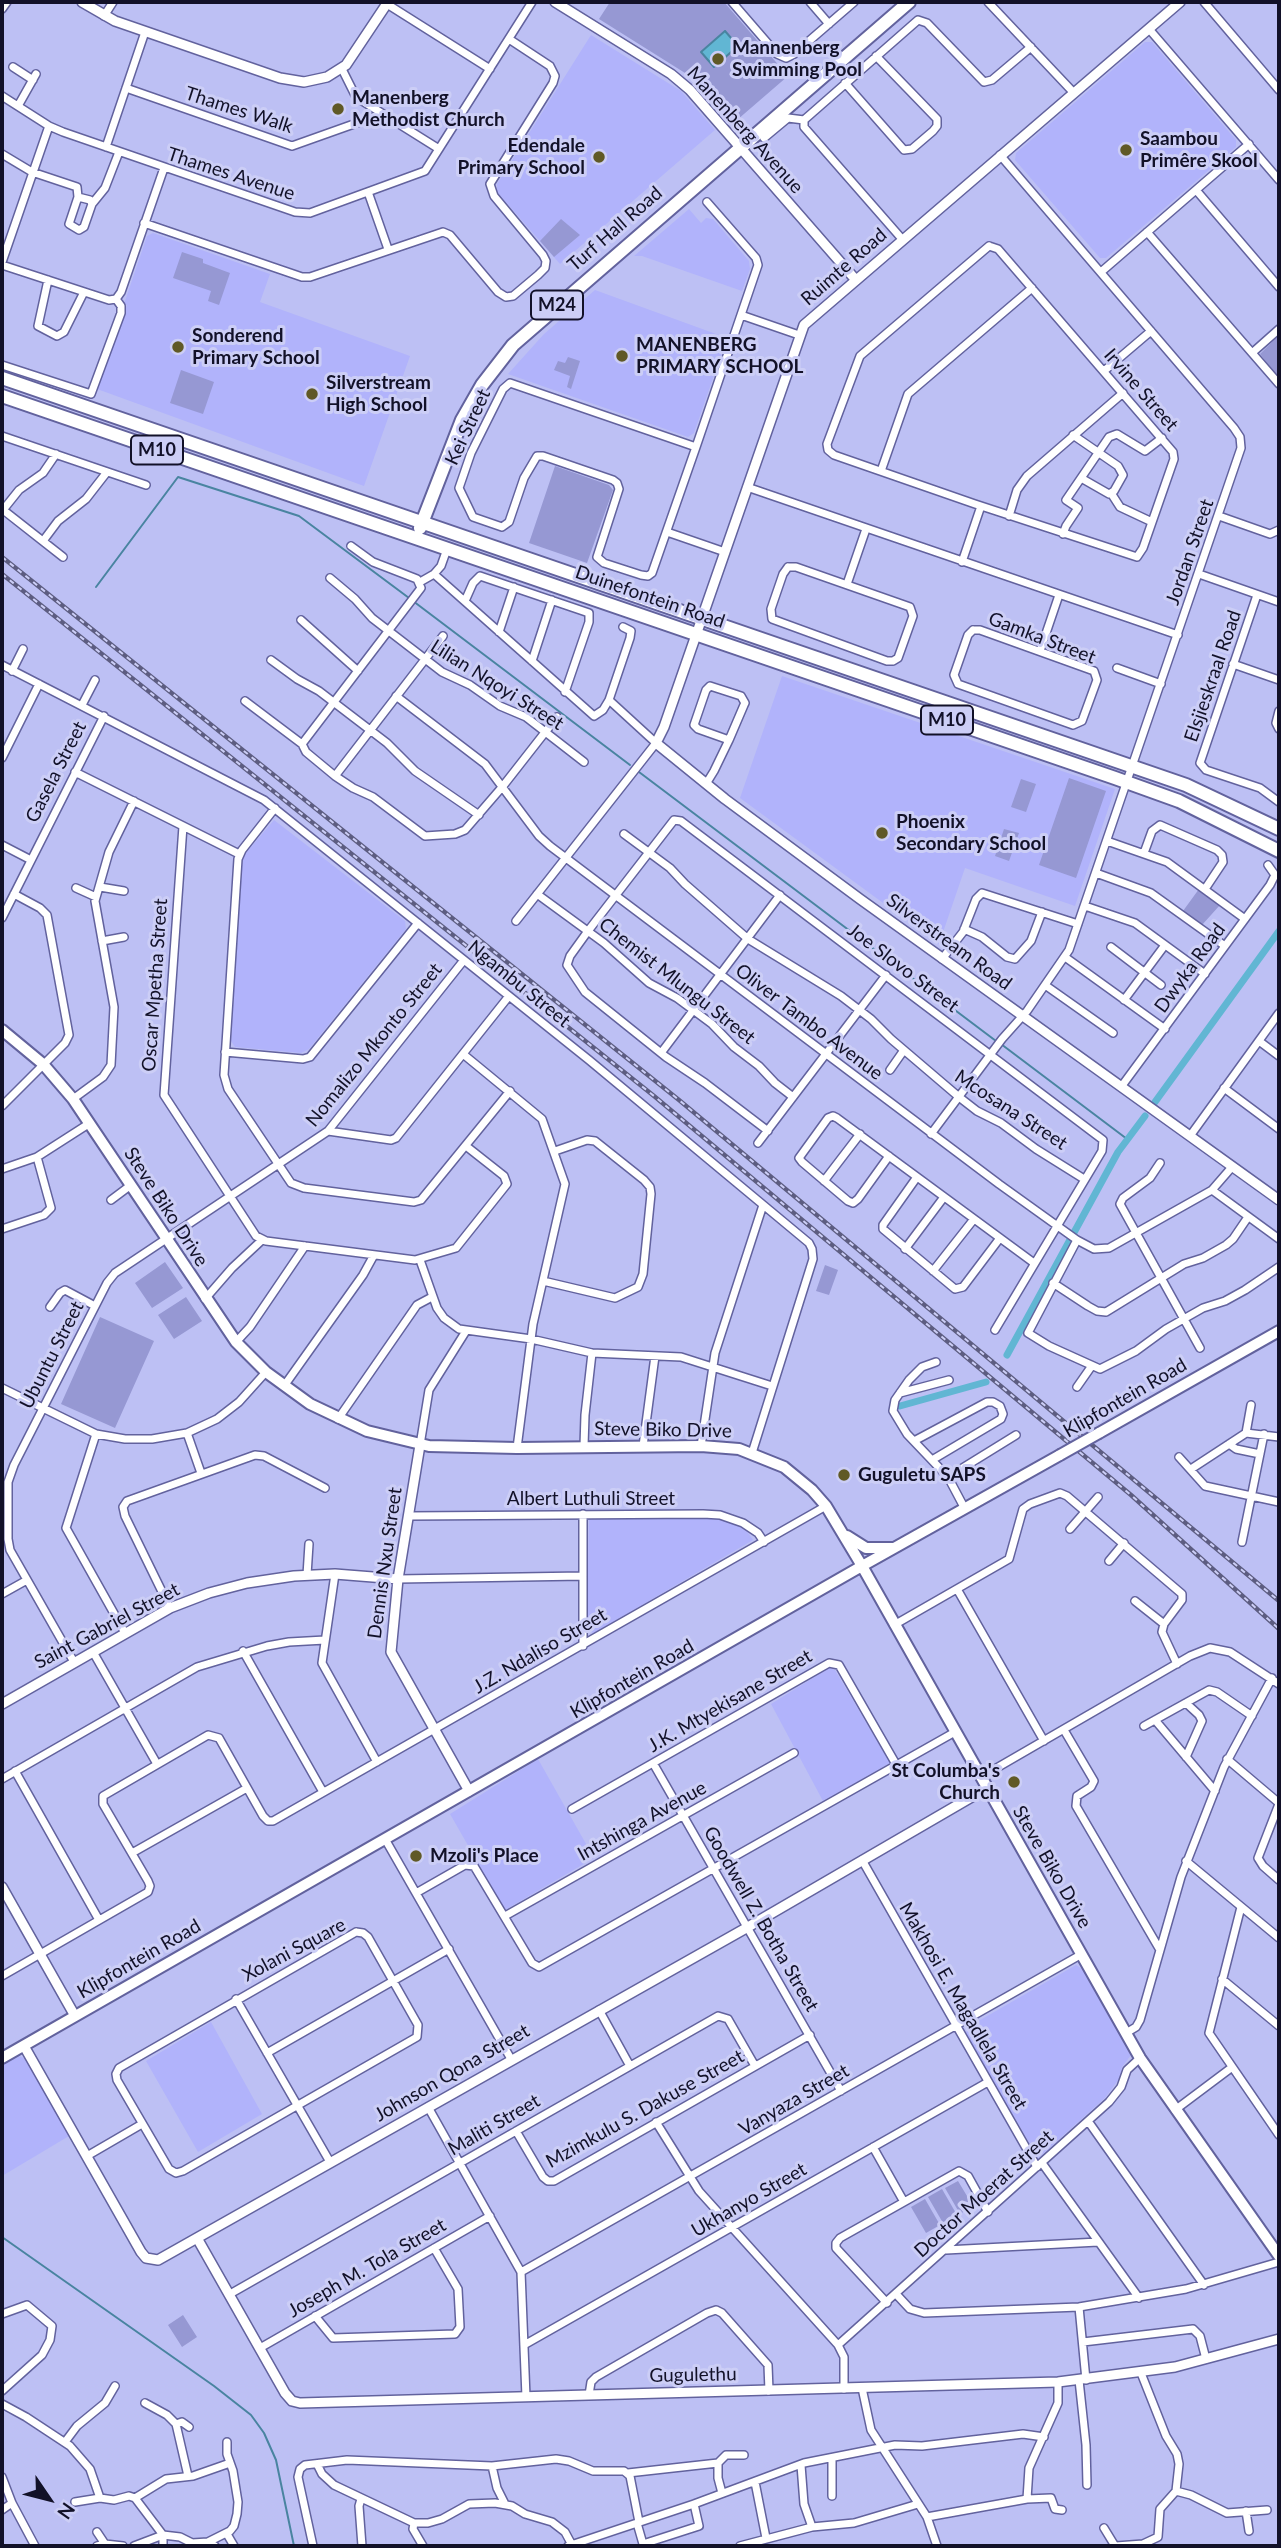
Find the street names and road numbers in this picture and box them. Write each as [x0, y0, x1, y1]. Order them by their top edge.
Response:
street label: Manenberg Avenue [682, 62, 808, 198]
street label: Thames Walk [182, 82, 296, 138]
street label: Thames Avenue [164, 143, 298, 205]
street label: Turf Hall Road [563, 182, 667, 276]
street label: Ruimte Road [797, 224, 891, 310]
road number: M24 [531, 290, 583, 320]
street label: Irvine Street [1099, 344, 1183, 436]
street label: Kei Street [440, 385, 496, 469]
road number: M10 [131, 436, 183, 464]
street label: Jordan Street [1161, 496, 1219, 608]
street label: Duinefontein Road [572, 561, 728, 633]
street label: Gamka Street [985, 607, 1099, 669]
street label: Elsjieskraal Road [1180, 607, 1246, 745]
street label: Lilian Nqoyi Street [426, 635, 568, 735]
road number: M10 [921, 706, 973, 734]
street label: Gasela Street [21, 718, 91, 826]
street label: Silverstream Road [882, 889, 1016, 995]
street label: Oscar Mpetha Street [138, 898, 172, 1072]
street label: Chemist Mlungu Street [594, 913, 760, 1049]
street label: Joe Slovo Street [843, 919, 963, 1017]
street label: Dwyka Road [1150, 919, 1230, 1017]
street label: Ngambu Street [463, 936, 575, 1032]
street label: Nomalizo Mkonto Street [301, 959, 447, 1131]
street label: Oliver Tambo Avenue [731, 959, 887, 1085]
street label: Mcosana Street [950, 1065, 1072, 1155]
street label: Steve Biko Drive [119, 1143, 213, 1271]
street label: Ubuntu Street [15, 1297, 89, 1413]
street label: Klipfontein Road [1059, 1353, 1191, 1443]
street label: Steve Biko Drive [594, 1417, 732, 1443]
street label: Dennis Nxu Street [363, 1486, 407, 1640]
street label: Albert Luthuli Street [507, 1488, 675, 1510]
street label: Saint Gabriel Street [31, 1578, 183, 1674]
street label: J.Z. Ndaliso Street [469, 1604, 611, 1698]
street label: Klipfontein Road [566, 1634, 698, 1724]
street label: J.K. Mtyekisane Street [644, 1645, 816, 1757]
street label: Intshinga Avenue [574, 1776, 710, 1866]
street label: Steve Biko Drive [1008, 1802, 1096, 1932]
street label: Goodwell Z. Botha Street [699, 1822, 823, 2016]
street label: Makhosi E. Magadlela Street [894, 1898, 1032, 2114]
street label: Xolani Square [238, 1913, 350, 1987]
street label: Klipfontein Road [73, 1914, 205, 2004]
street label: Johnson Qona Street [371, 2019, 533, 2127]
street label: Mzimkulu S. Dakuse Street [542, 2045, 748, 2173]
street label: Vanyaza Street [735, 2059, 853, 2141]
street label: Maliti Street [444, 2090, 544, 2160]
street label: Doctor Moerat Street [910, 2126, 1058, 2262]
street label: Ukhanyo Street [687, 2158, 811, 2242]
street label: Joseph M. Tola Street [284, 2214, 450, 2322]
street label: Gugulethu [649, 2363, 737, 2387]

